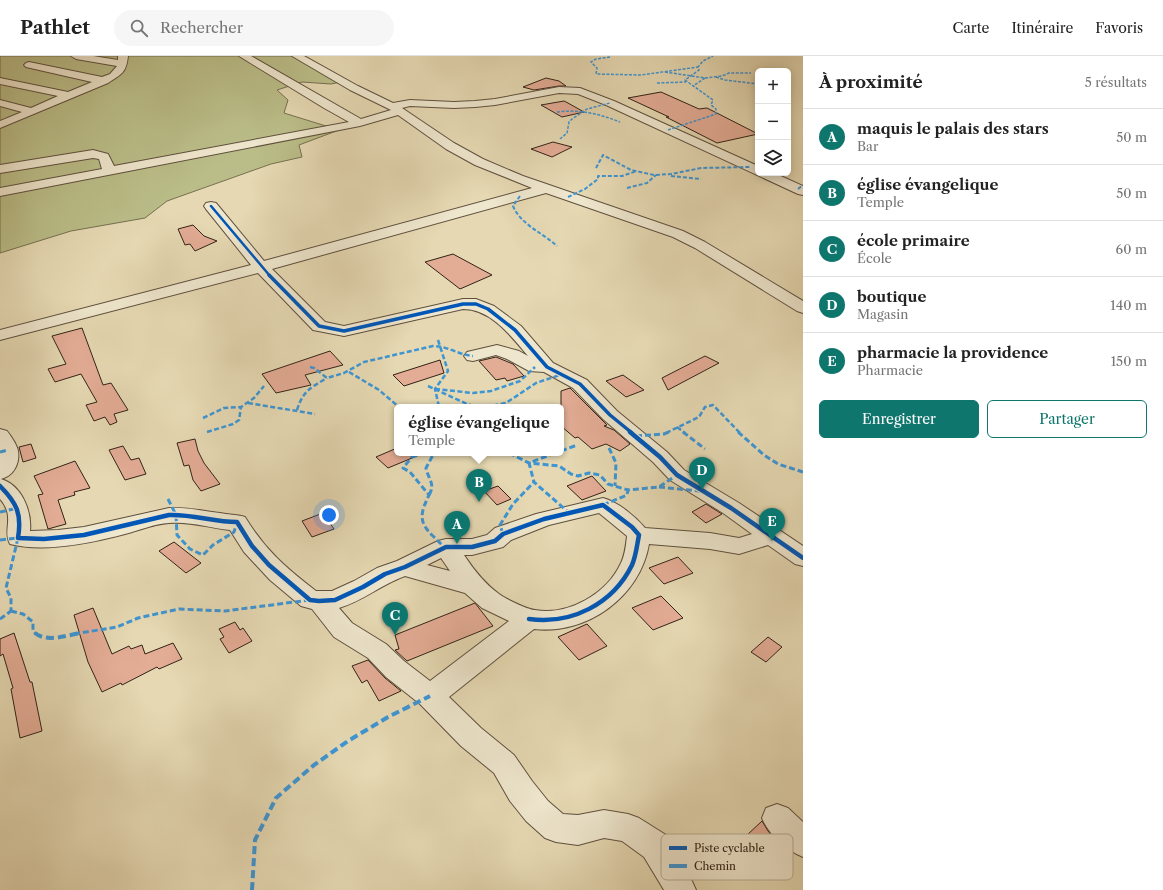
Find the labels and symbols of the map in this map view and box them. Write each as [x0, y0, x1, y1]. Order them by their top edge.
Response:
pin: D [689, 457, 715, 490]
pin: B [466, 469, 492, 502]
your location [319, 505, 339, 525]
pin: E [759, 508, 785, 541]
pin: A [444, 511, 470, 544]
pin: C [382, 602, 408, 635]
legend [661, 834, 793, 880]
text: Piste cyclable [694, 841, 765, 855]
text: Chemin [694, 859, 736, 873]

